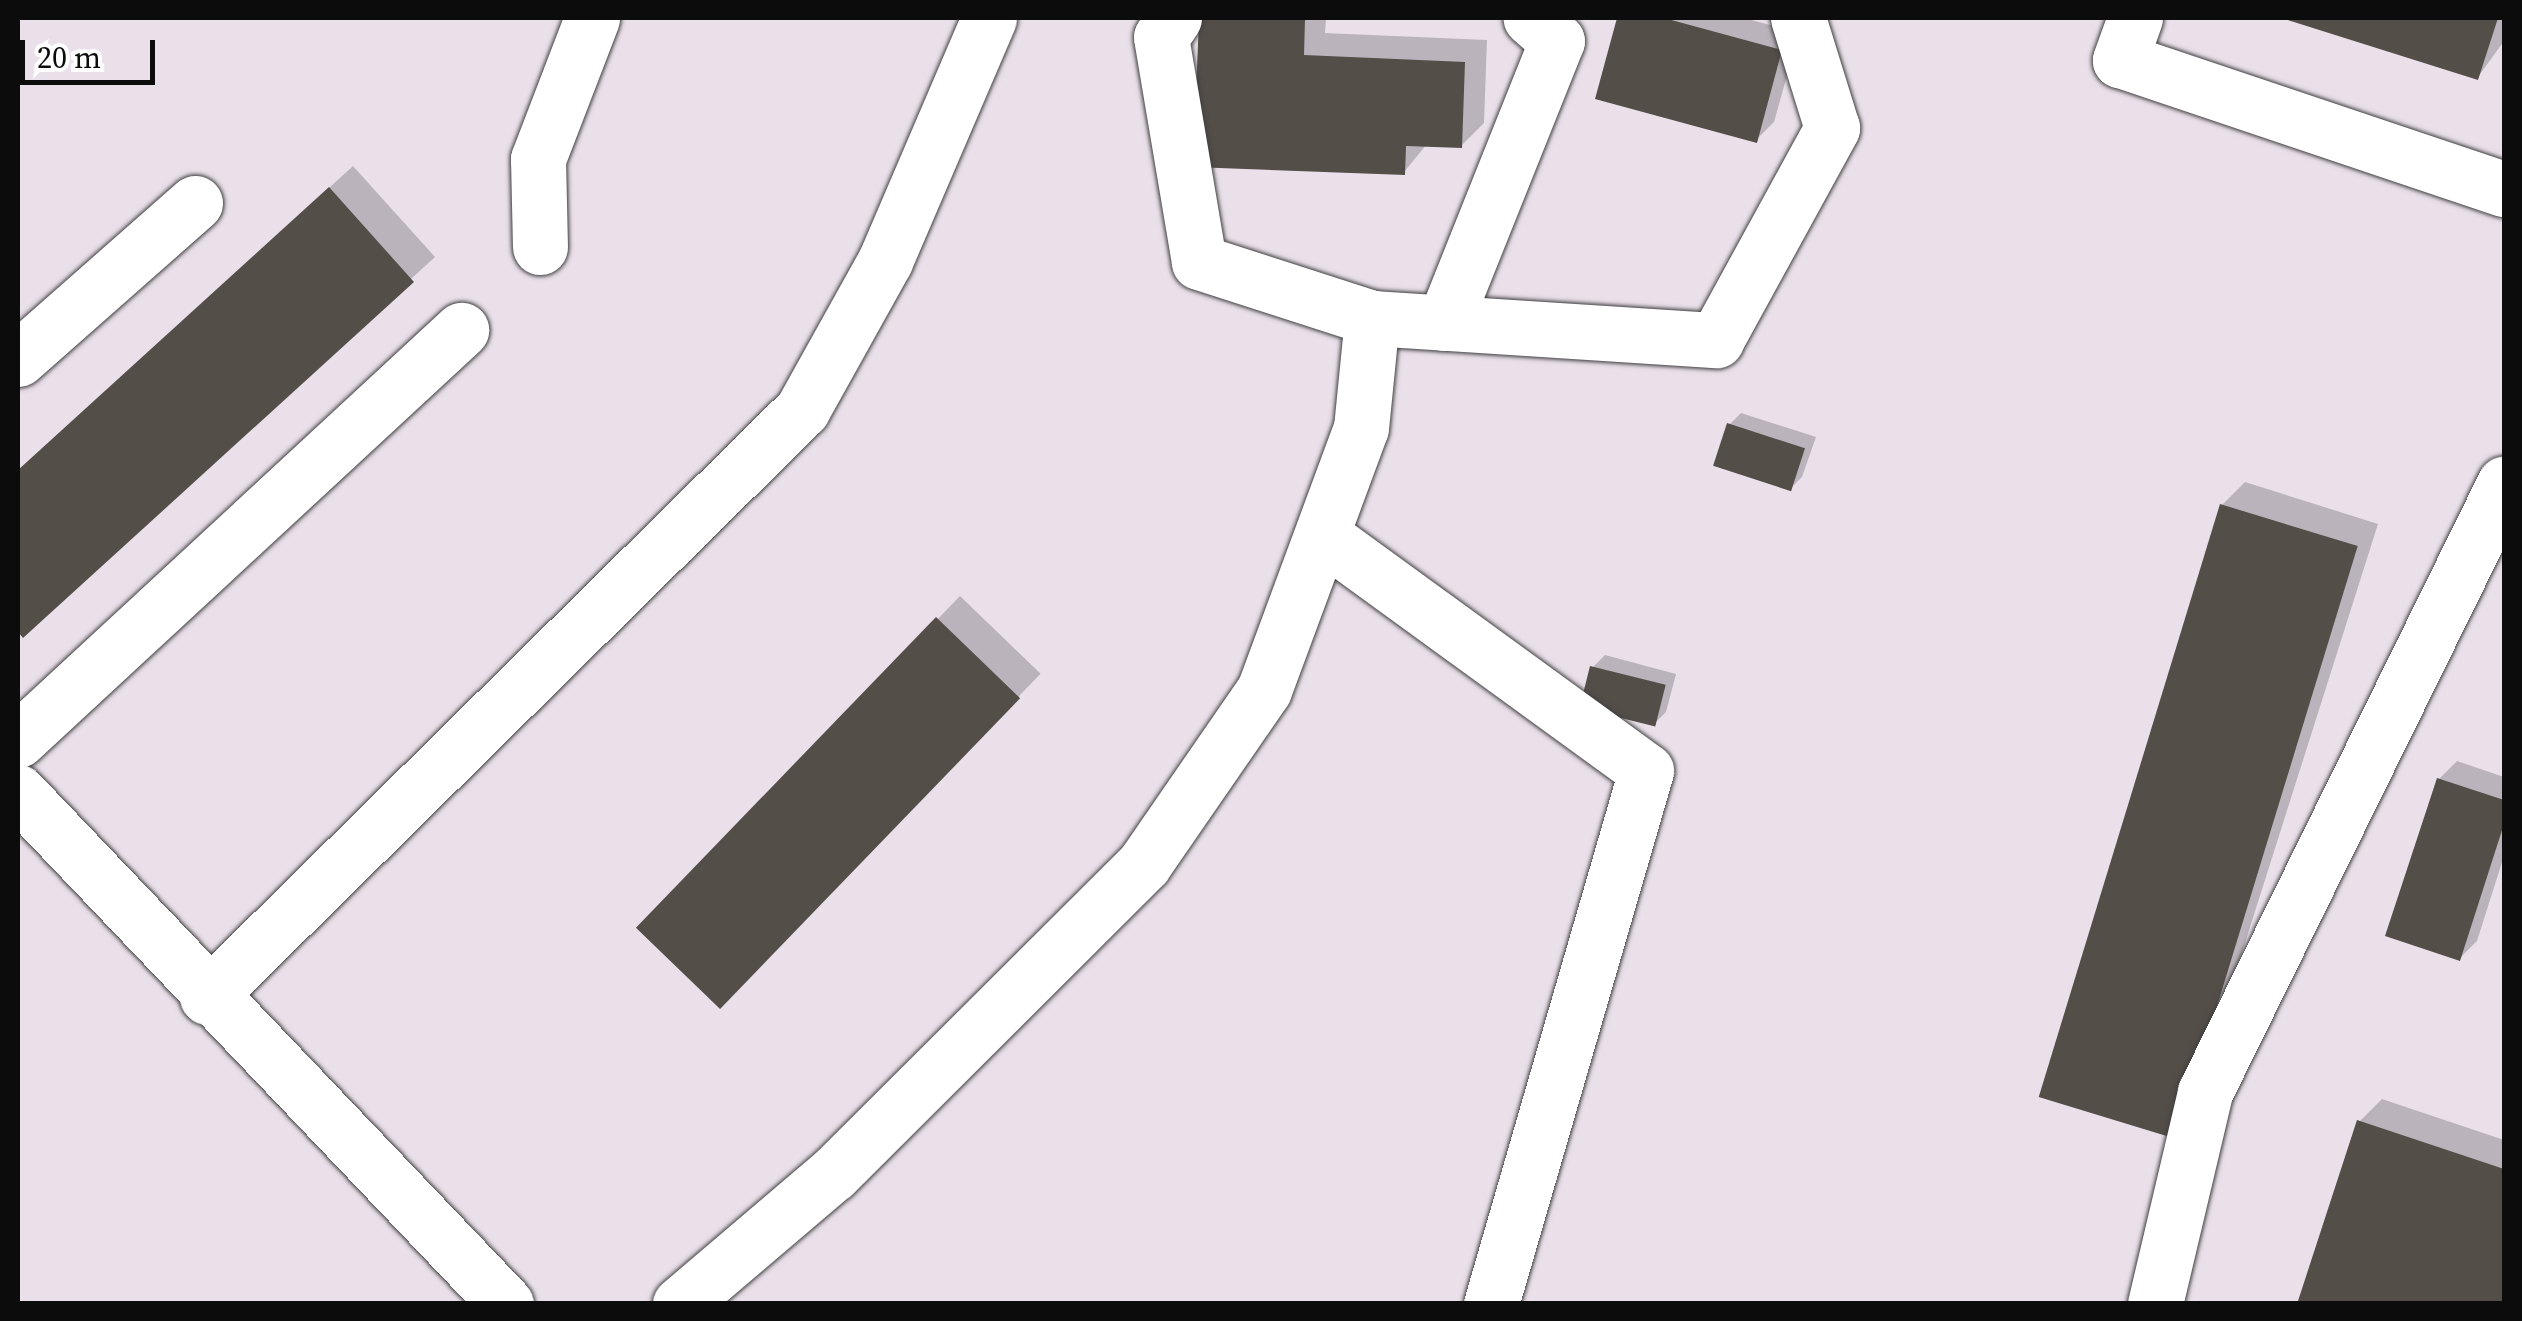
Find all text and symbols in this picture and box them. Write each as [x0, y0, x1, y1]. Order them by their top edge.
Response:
scale bar [25, 20, 160, 82]
text: 20 m [37, 37, 101, 78]

